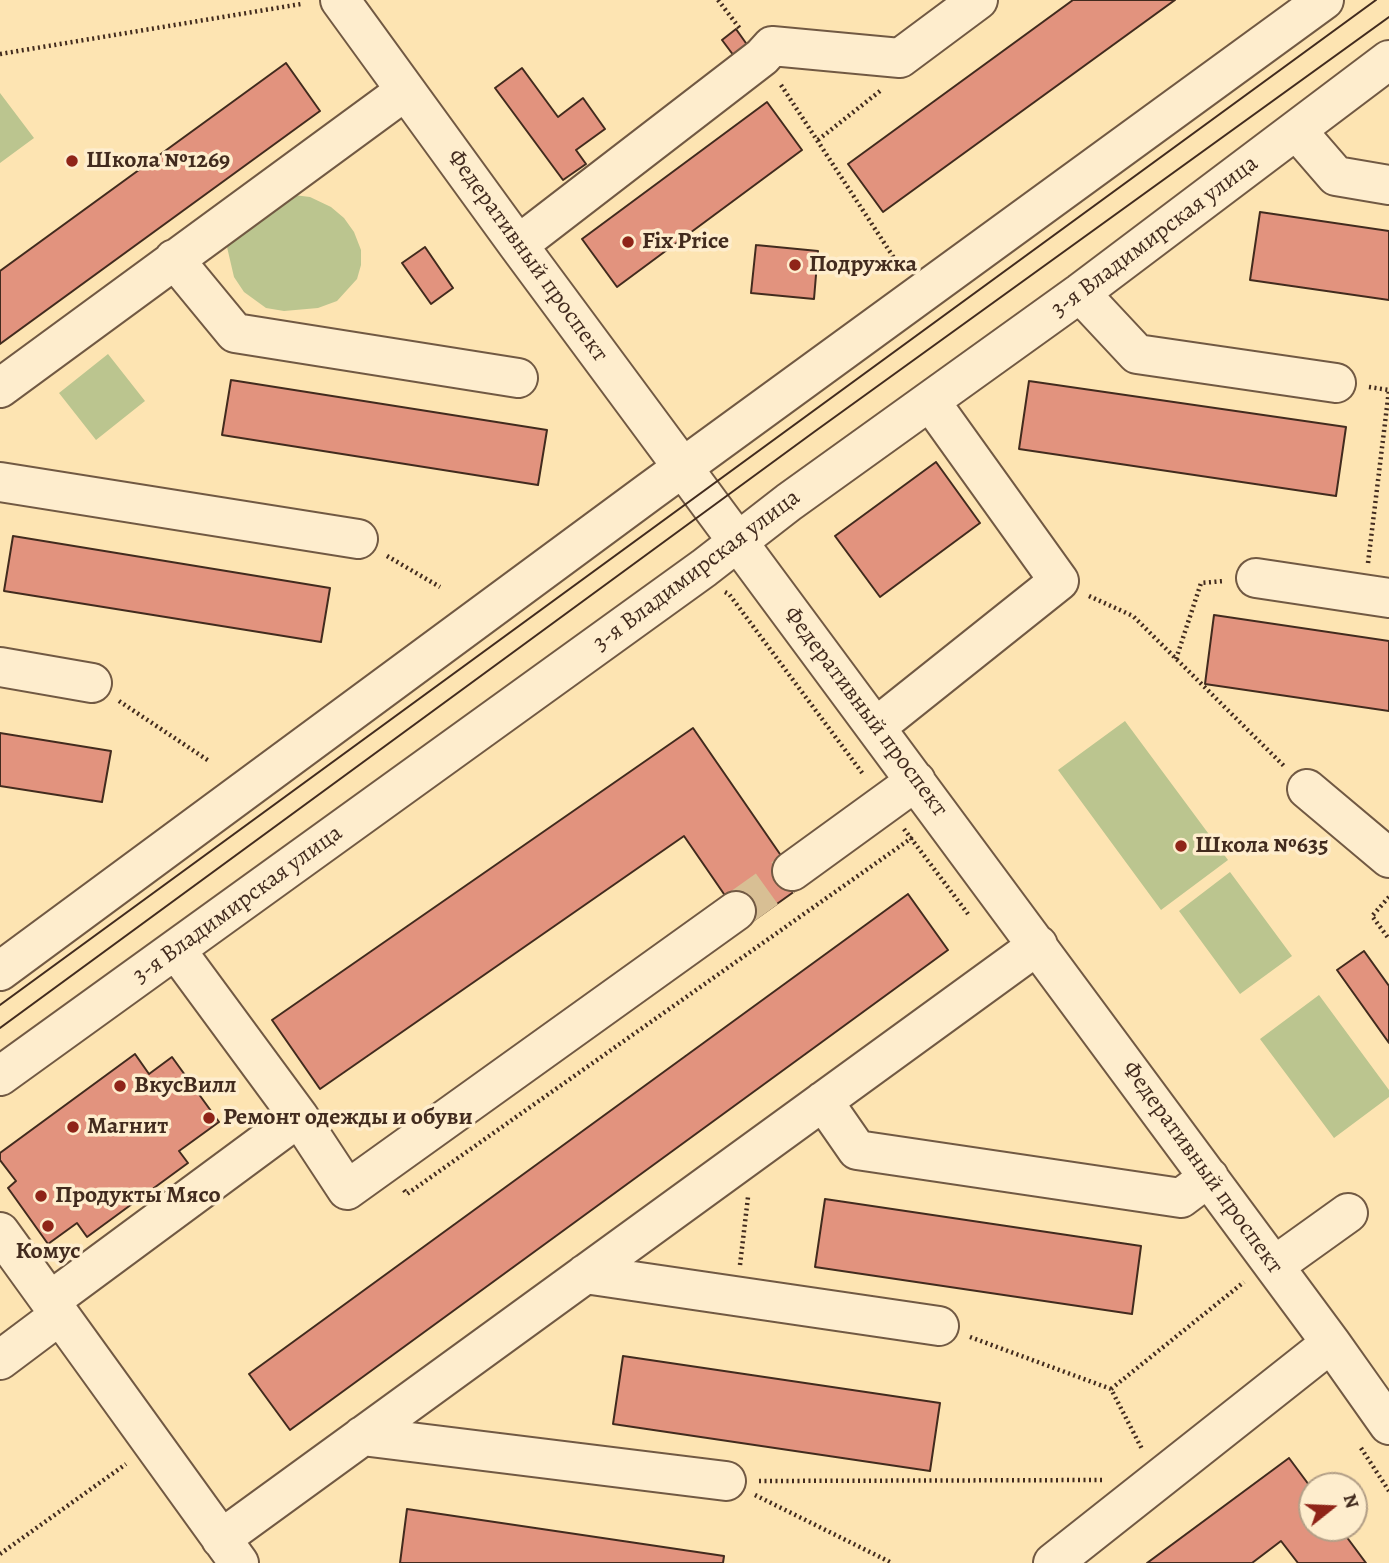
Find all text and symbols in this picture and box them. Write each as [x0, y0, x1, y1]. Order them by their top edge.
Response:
street label: Федеративный проспект [440, 144, 614, 368]
place label: Школа №1269 [86, 147, 230, 175]
street label: 3-я Владимирская улица [1046, 150, 1264, 324]
marker: Школа №1269 [64, 153, 80, 169]
place label: Fix Price [642, 228, 729, 256]
marker: Fix Price [620, 234, 636, 250]
place label: Подружка [809, 251, 917, 279]
marker: Подружка [787, 257, 803, 273]
street label: 3-я Владимирская улица [588, 484, 806, 658]
street label: Федеративный проспект [777, 601, 953, 823]
street label: 3-я Владимирская улица [128, 819, 348, 991]
place label: Школа №635 [1195, 832, 1328, 860]
marker: Школа №635 [1173, 838, 1189, 854]
street label: Федеративный проспект [1115, 1056, 1289, 1280]
place label: ВкусВилл [134, 1072, 237, 1100]
marker: ВкусВилл [112, 1078, 128, 1094]
place label: Ремонт одежды и обуви [223, 1104, 473, 1132]
marker: Ремонт одежды и обуви [201, 1110, 217, 1126]
place label: Магнит [87, 1113, 168, 1141]
marker: Магнит [65, 1119, 81, 1135]
place label: Продукты Мясо [55, 1182, 221, 1210]
marker: Продукты Мясо [33, 1188, 49, 1204]
marker: Комус [40, 1218, 56, 1234]
place label: Комус [15, 1238, 81, 1266]
north arrow [1298, 1472, 1368, 1542]
text: N [1337, 1491, 1366, 1512]

